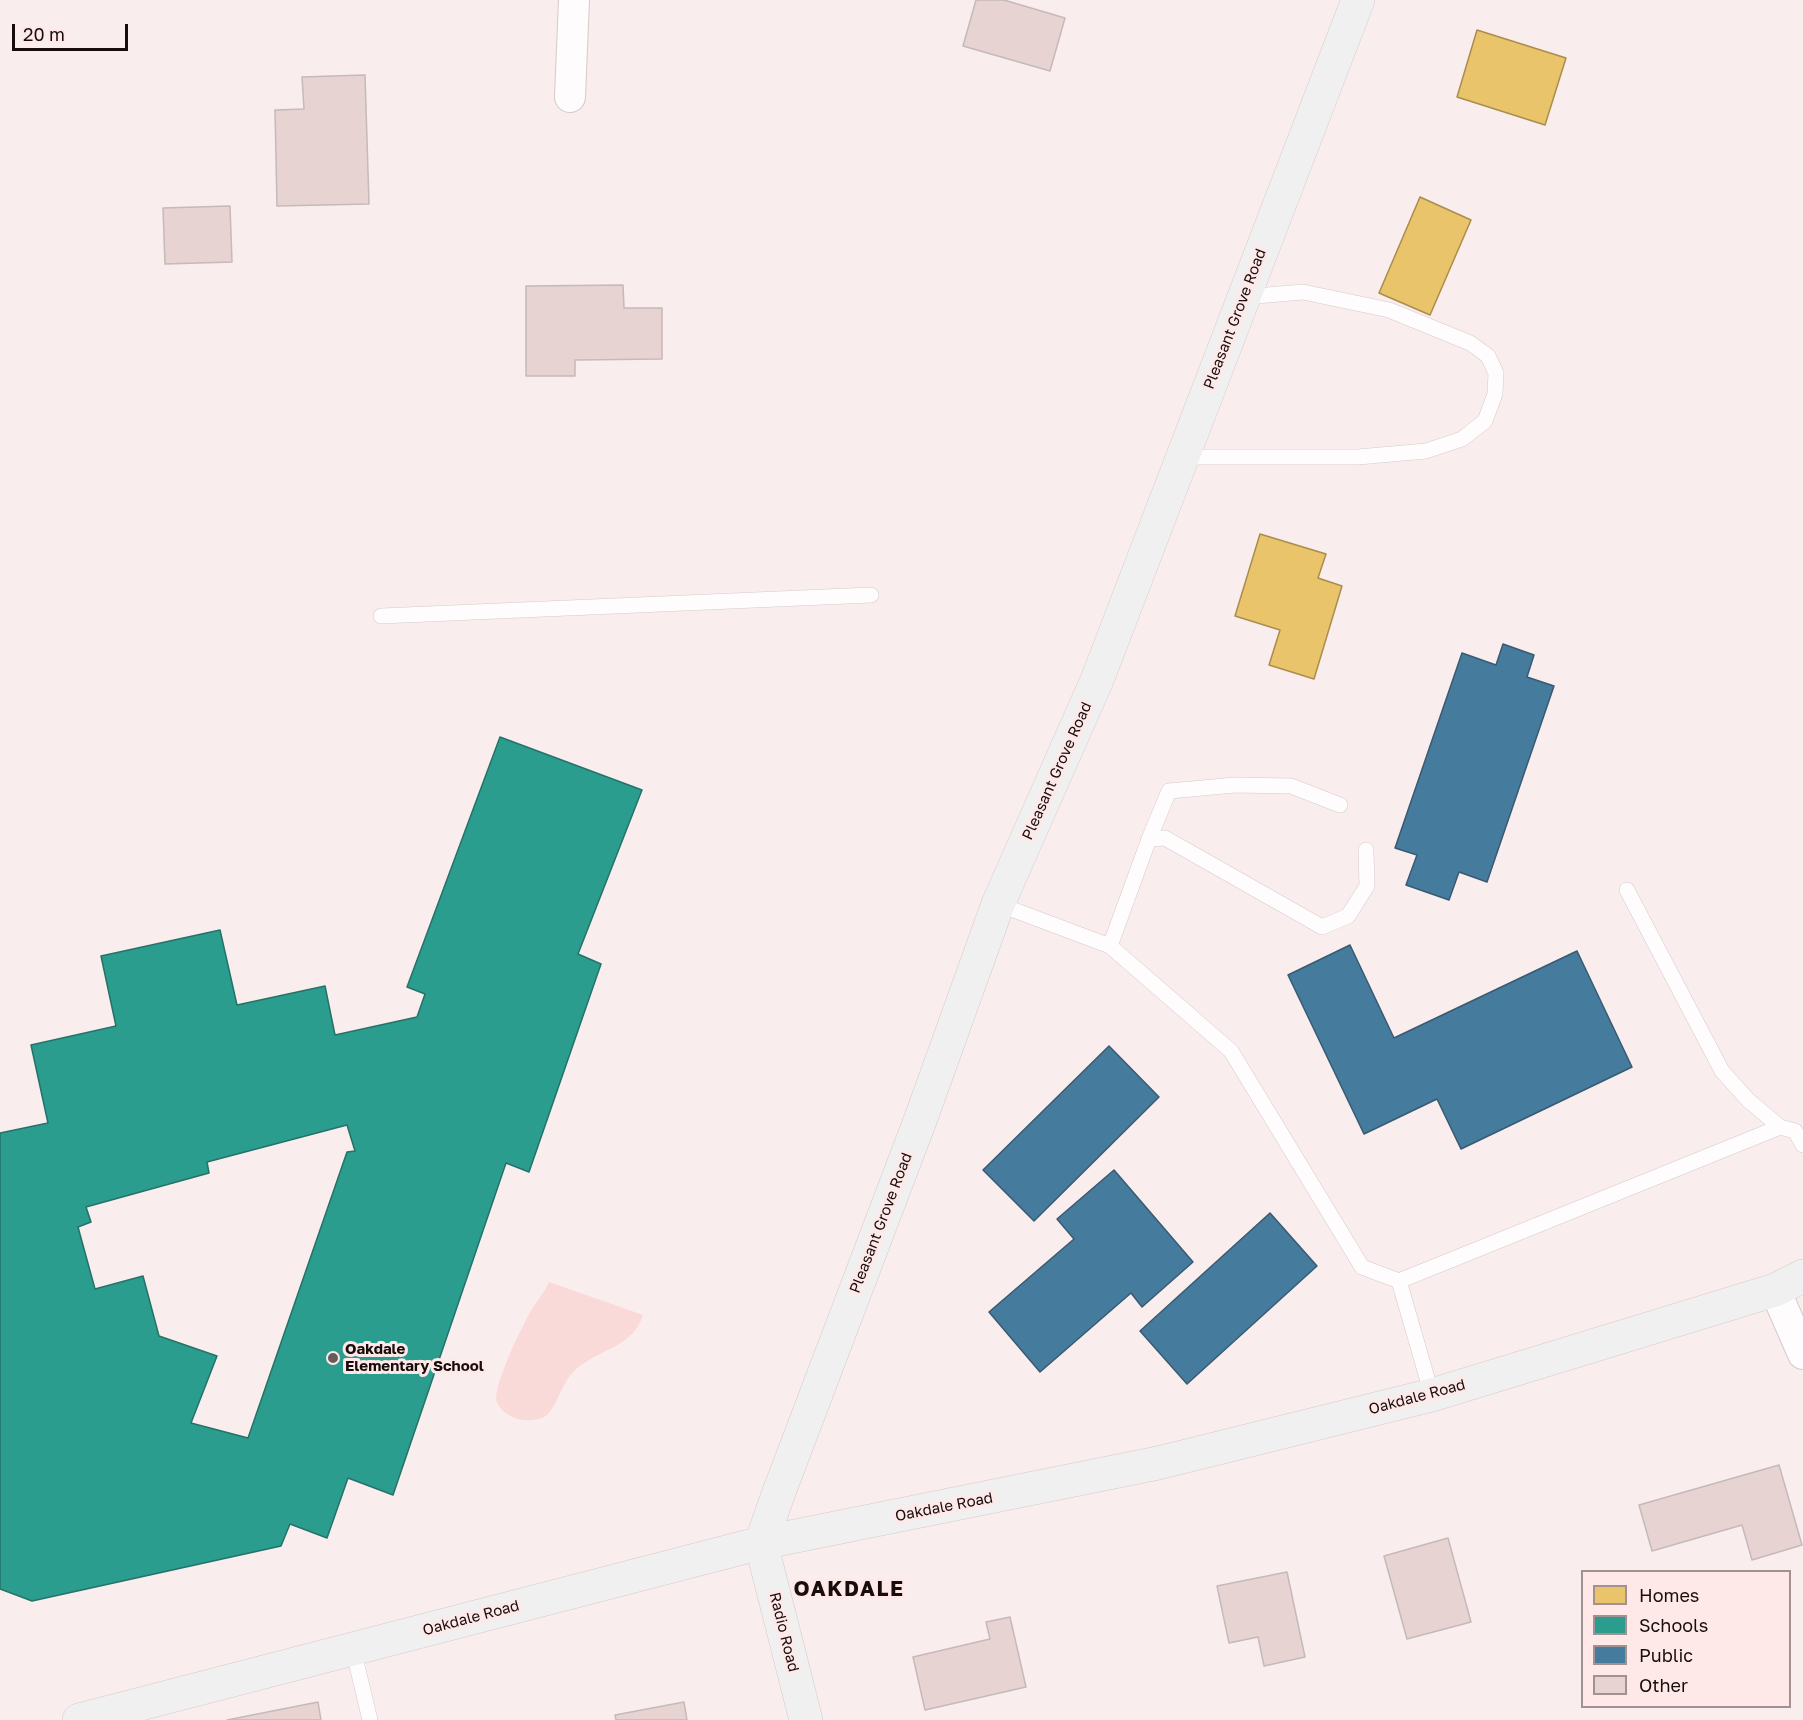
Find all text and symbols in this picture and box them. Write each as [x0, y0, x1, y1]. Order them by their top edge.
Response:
scale bar [15, 12, 130, 50]
text: 20 m [23, 23, 65, 45]
street label: Pleasant Grove Road [1200, 246, 1270, 392]
street label: Pleasant Grove Road [1018, 699, 1096, 843]
street label: Pleasant Grove Road [846, 1150, 916, 1296]
place label: Oakdale Elementary School [345, 1340, 484, 1375]
marker: Oakdale Elementary School [326, 1351, 340, 1365]
street label: Oakdale Road [1367, 1375, 1467, 1419]
street label: Oakdale Road [894, 1489, 994, 1525]
legend [1581, 1570, 1791, 1708]
district label: OAKDALE [794, 1576, 904, 1602]
text: Homes [1639, 1584, 1699, 1606]
street label: Radio Road [765, 1590, 803, 1674]
street label: Oakdale Road [421, 1596, 521, 1640]
text: Schools [1639, 1614, 1708, 1636]
text: Public [1639, 1644, 1693, 1666]
text: Other [1639, 1674, 1688, 1696]

